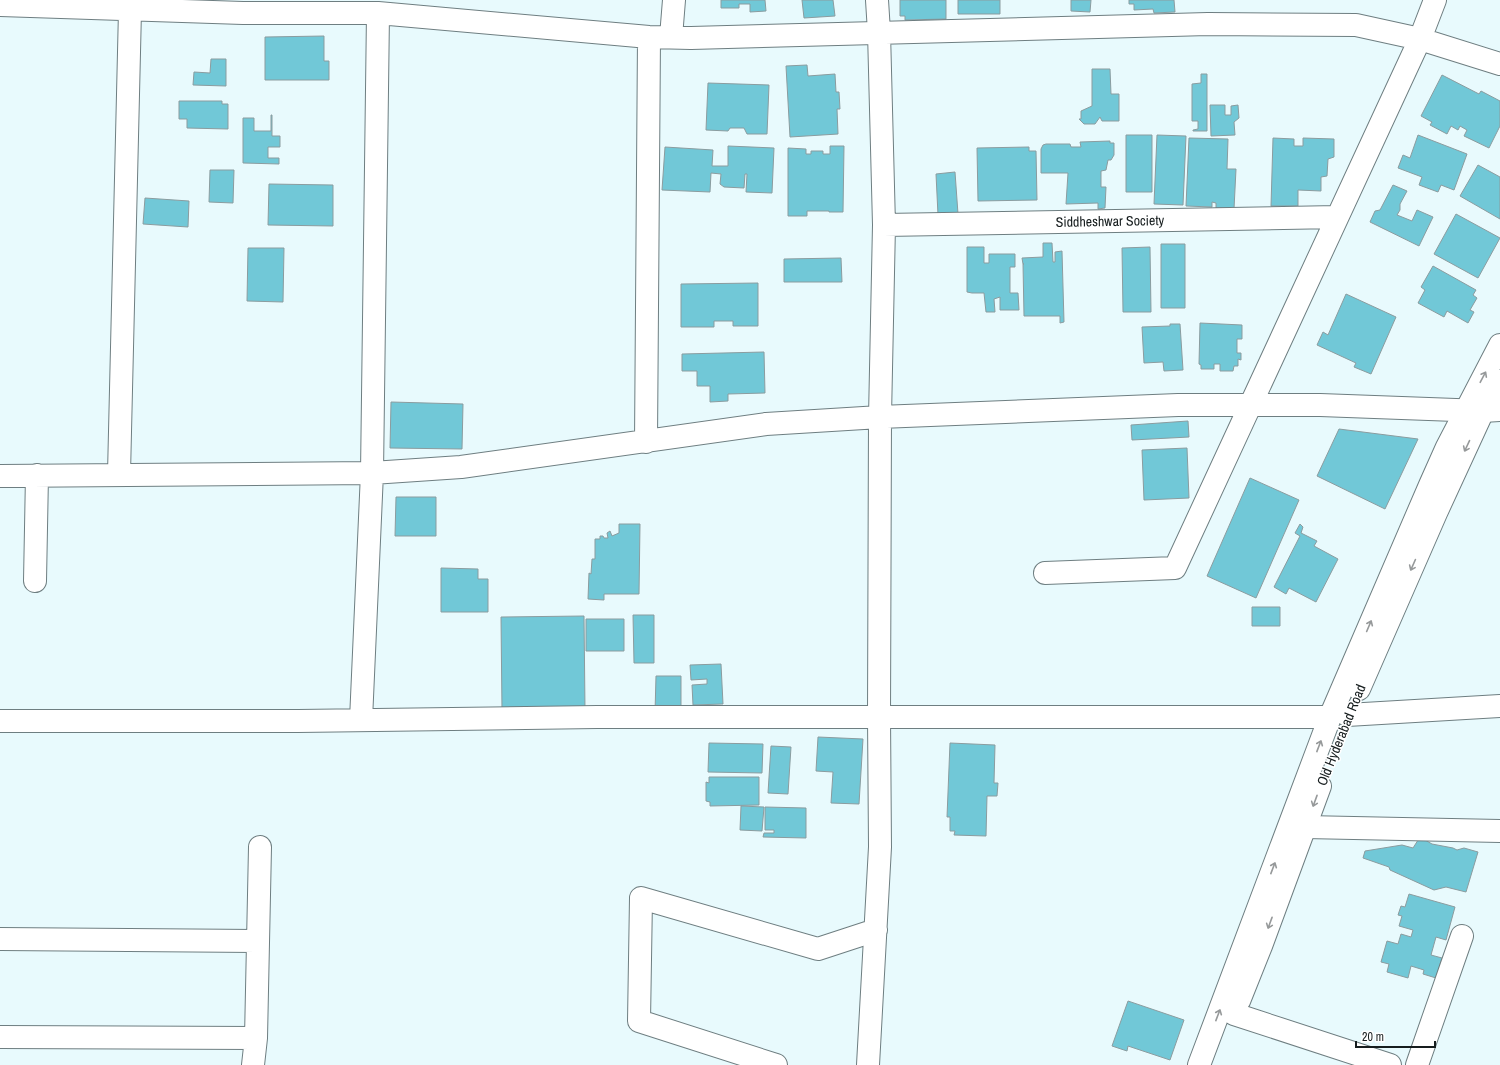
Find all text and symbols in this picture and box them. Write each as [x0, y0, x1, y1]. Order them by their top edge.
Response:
street label: Siddheshwar Society [1056, 211, 1165, 231]
one-way arrow [1480, 372, 1487, 384]
one-way arrow [1463, 440, 1470, 452]
one-way arrow [1409, 558, 1417, 570]
one-way arrow [1366, 620, 1373, 632]
street label: Old Hyderabad Road [1312, 682, 1370, 788]
one-way arrow [1316, 740, 1324, 752]
one-way arrow [1310, 795, 1318, 807]
one-way arrow [1270, 862, 1278, 874]
one-way arrow [1265, 916, 1273, 928]
one-way arrow [1214, 1010, 1222, 1022]
scale bar [1356, 1023, 1435, 1049]
text: 20 m [1362, 1029, 1384, 1045]

